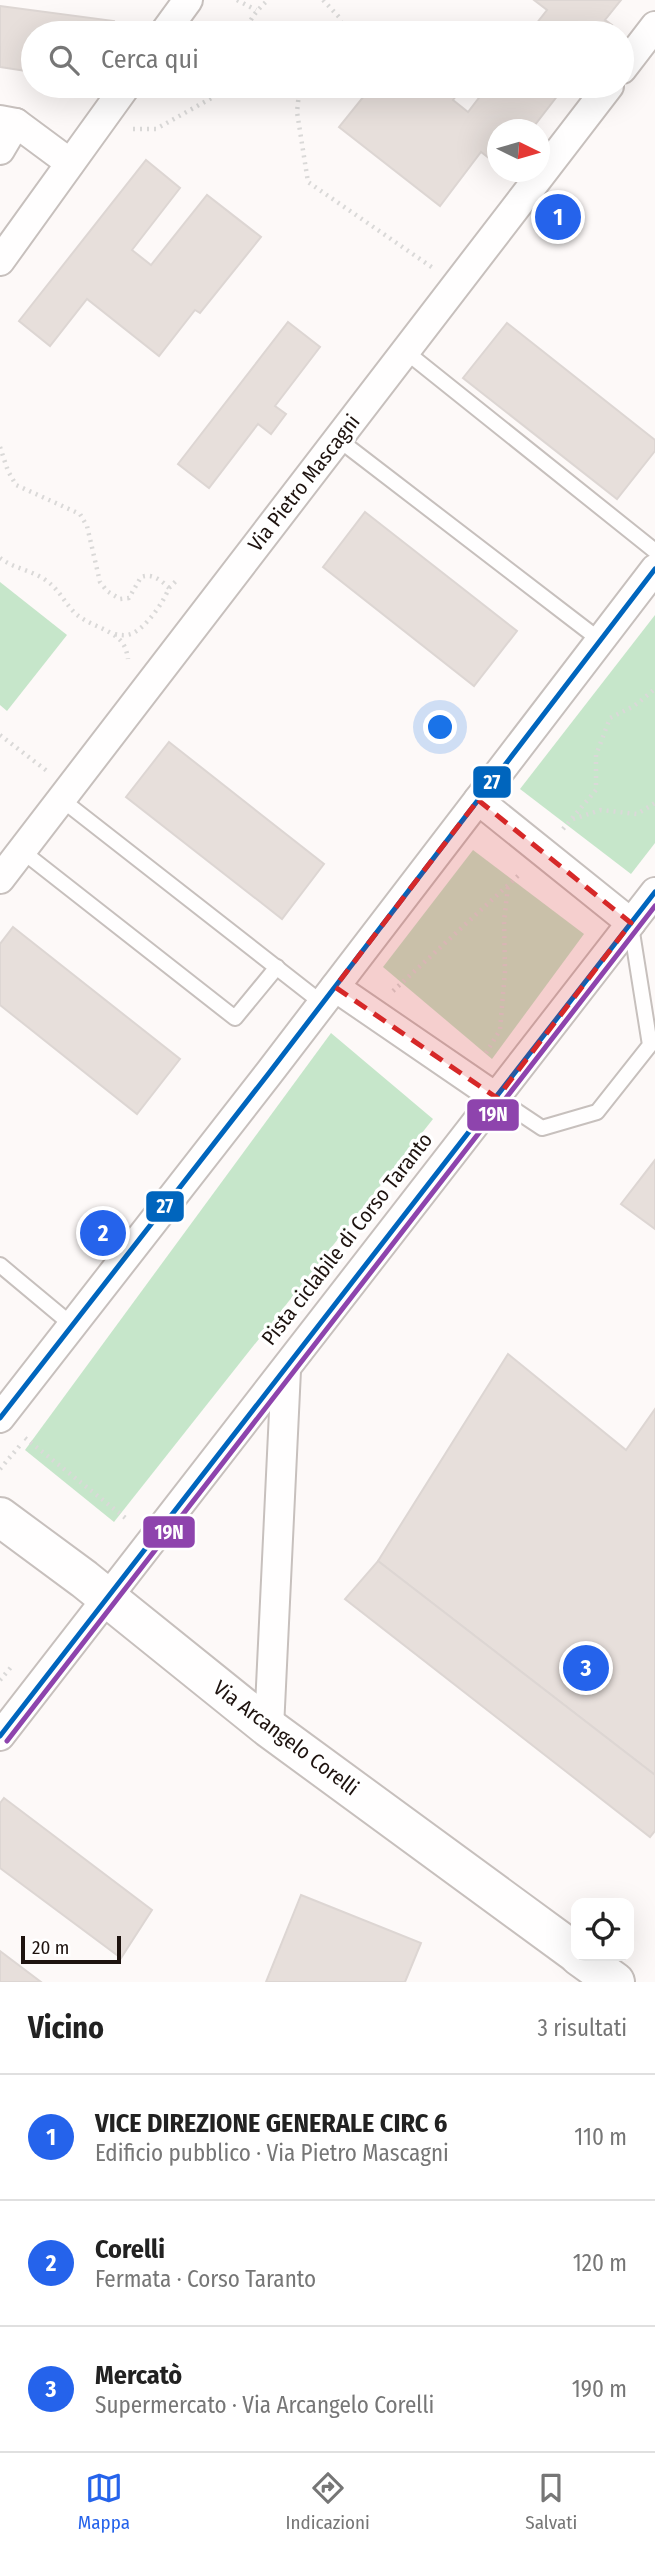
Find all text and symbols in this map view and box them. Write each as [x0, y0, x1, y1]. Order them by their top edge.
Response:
search box [21, 21, 634, 98]
icon: search [45, 41, 83, 79]
text: Cerca qui [101, 44, 199, 75]
north arrow [487, 119, 550, 182]
pin: 1 [535, 191, 581, 243]
street label: Via Pietro Mascagni [242, 409, 366, 557]
your location [423, 710, 457, 744]
line badge: 27 [472, 765, 512, 799]
text: 27 [483, 771, 500, 794]
line badge: 19N [466, 1098, 520, 1132]
text: 19N [478, 1103, 508, 1126]
street label: Pista ciclabile di Corso Taranto [256, 1127, 438, 1351]
line badge: 27 [145, 1190, 185, 1223]
text: 27 [156, 1195, 173, 1218]
pin: 2 [80, 1207, 126, 1259]
line badge: 19N [142, 1515, 196, 1549]
text: 19N [154, 1521, 184, 1544]
pin: 3 [563, 1642, 609, 1694]
street label: Via Arcangelo Corelli [208, 1675, 364, 1801]
map controls [571, 1898, 634, 1961]
button: locate [571, 1898, 634, 1961]
scale bar [21, 1933, 121, 1965]
text: 20 m [32, 1936, 69, 1959]
text: Vicino [28, 2010, 104, 2046]
text: 3 risultati [538, 2014, 627, 2042]
text: VICE DIREZIONE GENERALE CIRC 6 [95, 2108, 447, 2139]
text: 1 [46, 2123, 56, 2151]
text: 110 m [574, 2123, 627, 2151]
text: Edificio pubblico · Via Pietro Mascagni [95, 2139, 449, 2167]
text: Corelli [95, 2234, 165, 2265]
text: 2 [46, 2249, 56, 2277]
text: 120 m [573, 2249, 627, 2277]
text: Fermata · Corso Taranto [95, 2265, 316, 2293]
text: Mercatò [95, 2360, 182, 2391]
text: 3 [46, 2375, 56, 2403]
text: 190 m [572, 2375, 627, 2403]
text: Supermercato · Via Arcangelo Corelli [95, 2391, 434, 2419]
tab: Mappa [78, 2469, 130, 2534]
tab: Indicazioni [285, 2469, 370, 2534]
tab: Salvati [525, 2469, 577, 2534]

